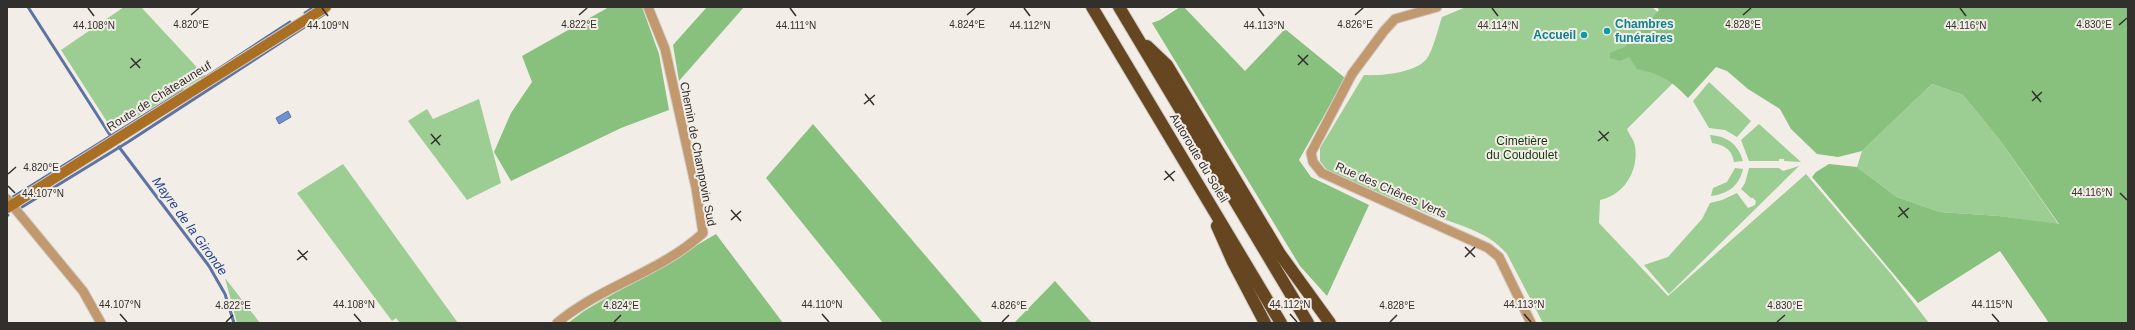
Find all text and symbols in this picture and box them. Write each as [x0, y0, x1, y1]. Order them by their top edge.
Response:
place label: Chambres funéraires [1615, 17, 1674, 45]
text: 4.820°E [173, 19, 209, 30]
text: 4.822°E [561, 19, 597, 30]
text: 4.824°E [949, 19, 985, 30]
text: 4.826°E [1337, 19, 1373, 30]
text: 4.828°E [1725, 19, 1761, 30]
text: 4.830°E [2076, 19, 2112, 30]
text: 44.108°N [73, 20, 115, 31]
text: 44.109°N [307, 20, 349, 31]
text: 44.111°N [776, 20, 816, 31]
text: 44.112°N [1009, 20, 1051, 31]
text: 44.113°N [1243, 20, 1285, 31]
text: 44.114°N [1477, 20, 1519, 31]
text: 44.116°N [1945, 20, 1987, 31]
marker: Chambres funéraires [1602, 26, 1612, 36]
place label: Accueil [1533, 28, 1576, 42]
marker: Accueil [1579, 30, 1589, 40]
street label: Route de Châteauneuf [104, 58, 214, 134]
street label: Chemin de Champovin Sud [677, 81, 719, 227]
street label: Autoroute du Soleil [1167, 111, 1231, 205]
park label: Cimetière du Coudoulet [1486, 134, 1558, 162]
street label: Rue des Chênes Verts [1333, 159, 1449, 221]
text: 4.820°E [23, 162, 59, 173]
water label: Mayre de la Gironde [149, 174, 231, 278]
text: 44.116°N [2071, 187, 2113, 198]
text: 44.107°N [22, 188, 64, 199]
text: 44.107°N [99, 299, 141, 310]
text: 44.108°N [333, 299, 375, 310]
text: 44.110°N [801, 299, 843, 310]
text: 44.112°N [1269, 299, 1311, 310]
text: 44.113°N [1503, 299, 1545, 310]
text: 44.115°N [1971, 299, 2013, 310]
text: 4.822°E [215, 300, 251, 311]
text: 4.824°E [603, 300, 639, 311]
text: 4.826°E [991, 300, 1027, 311]
text: 4.828°E [1379, 300, 1415, 311]
text: 4.830°E [1767, 300, 1803, 311]

